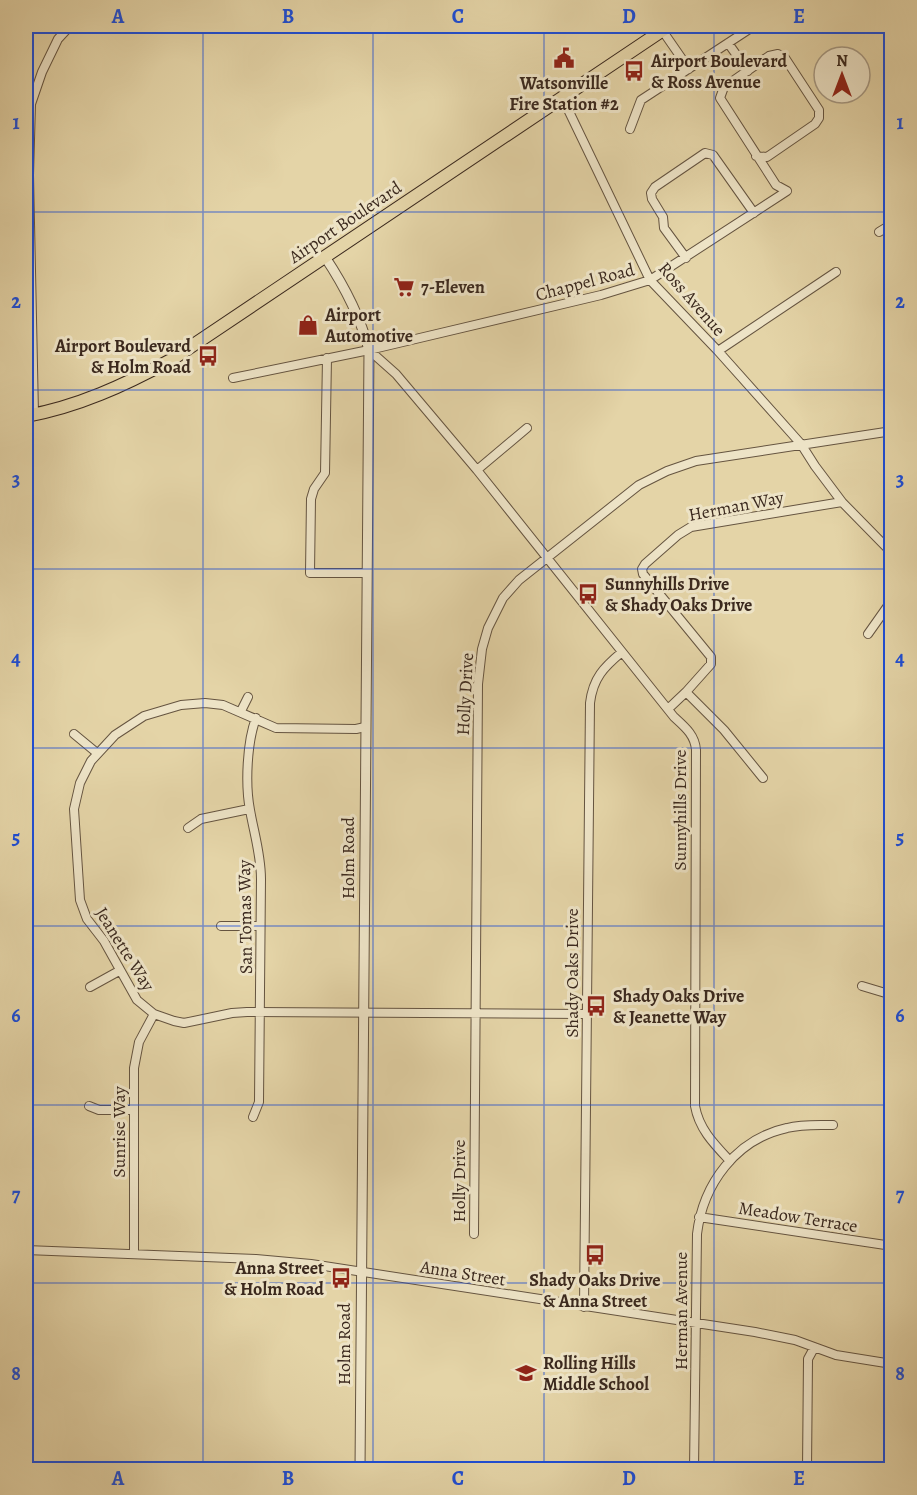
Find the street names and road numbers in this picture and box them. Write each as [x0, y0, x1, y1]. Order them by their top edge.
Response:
street label: Airport Boulevard [283, 175, 406, 269]
street label: Chappel Road [533, 257, 638, 307]
street label: Ross Avenue [653, 257, 731, 341]
street label: Herman Way [686, 485, 787, 527]
street label: Holly Drive [451, 652, 479, 736]
street label: Sunnyhills Drive [668, 749, 692, 871]
street label: Holm Road [336, 816, 360, 899]
street label: San Tomas Way [232, 859, 258, 974]
street label: Jeanette Way [90, 903, 161, 996]
street label: Shady Oaks Drive [560, 908, 584, 1038]
street label: Sunrise Way [107, 1085, 131, 1178]
street label: Holly Drive [447, 1140, 471, 1222]
street label: Meadow Terrace [737, 1196, 859, 1238]
street label: Herman Avenue [669, 1252, 693, 1370]
street label: Anna Street [418, 1254, 507, 1292]
street label: Holm Road [332, 1302, 356, 1385]

